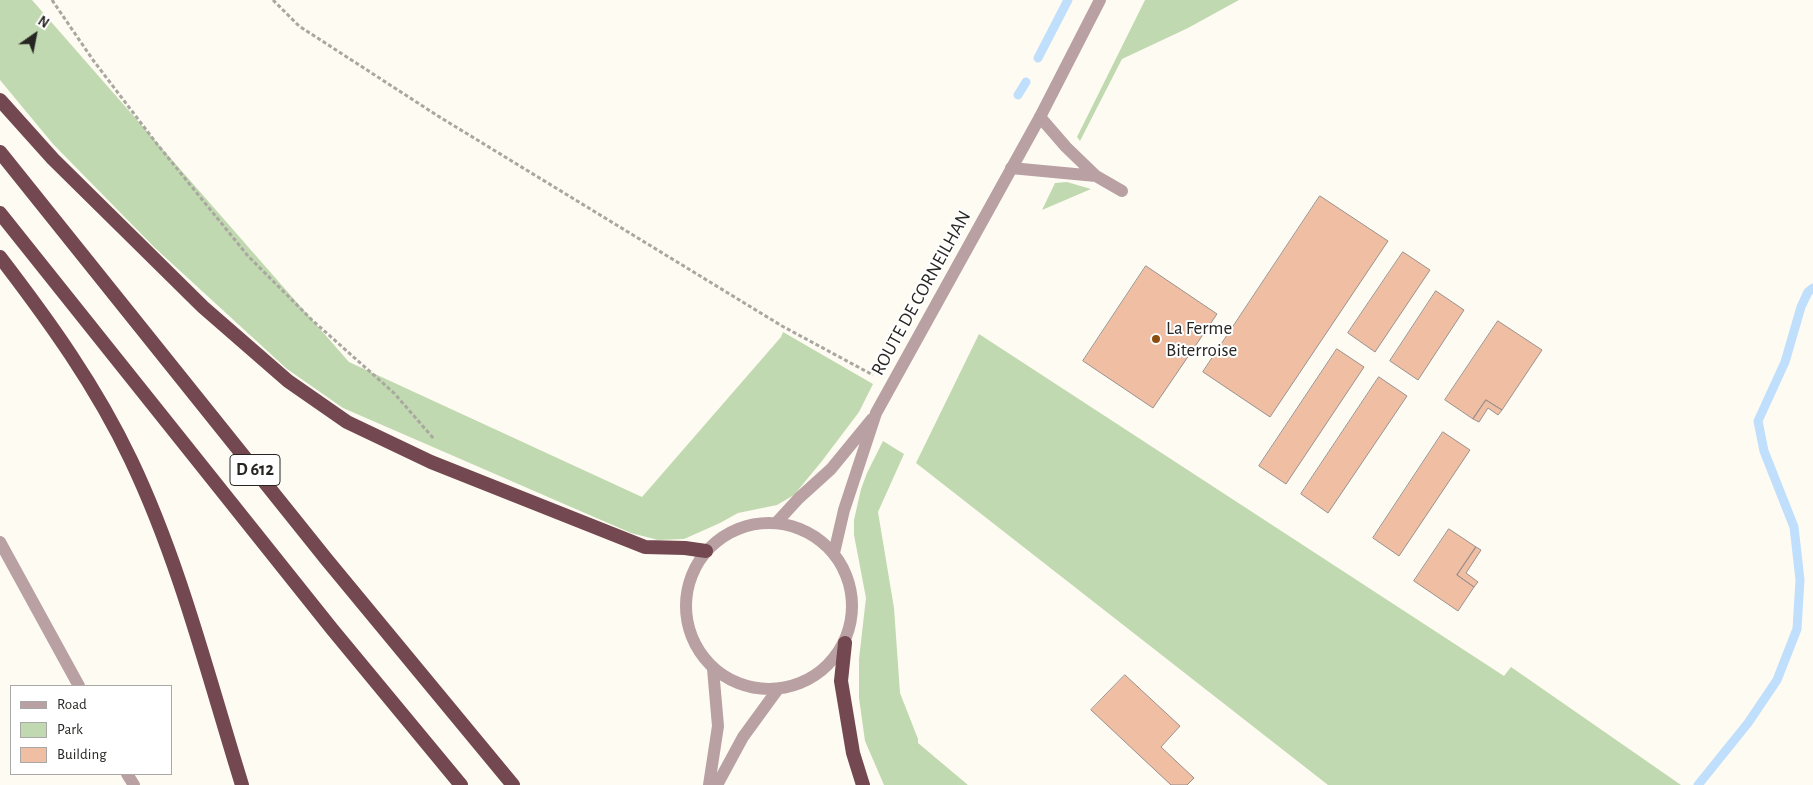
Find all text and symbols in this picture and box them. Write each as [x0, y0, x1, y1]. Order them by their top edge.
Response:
north arrow [10, 10, 60, 60]
text: N [35, 14, 51, 31]
street label: ROUTE DE CORNEILHAN [866, 207, 976, 379]
place label: La Ferme Biterroise [1166, 317, 1237, 361]
marker: La Ferme Biterroise [1150, 333, 1162, 345]
road number: D 612 [230, 454, 280, 486]
legend [10, 685, 172, 775]
text: Road [57, 697, 87, 712]
text: Park [57, 722, 83, 737]
text: Building [57, 747, 107, 762]

